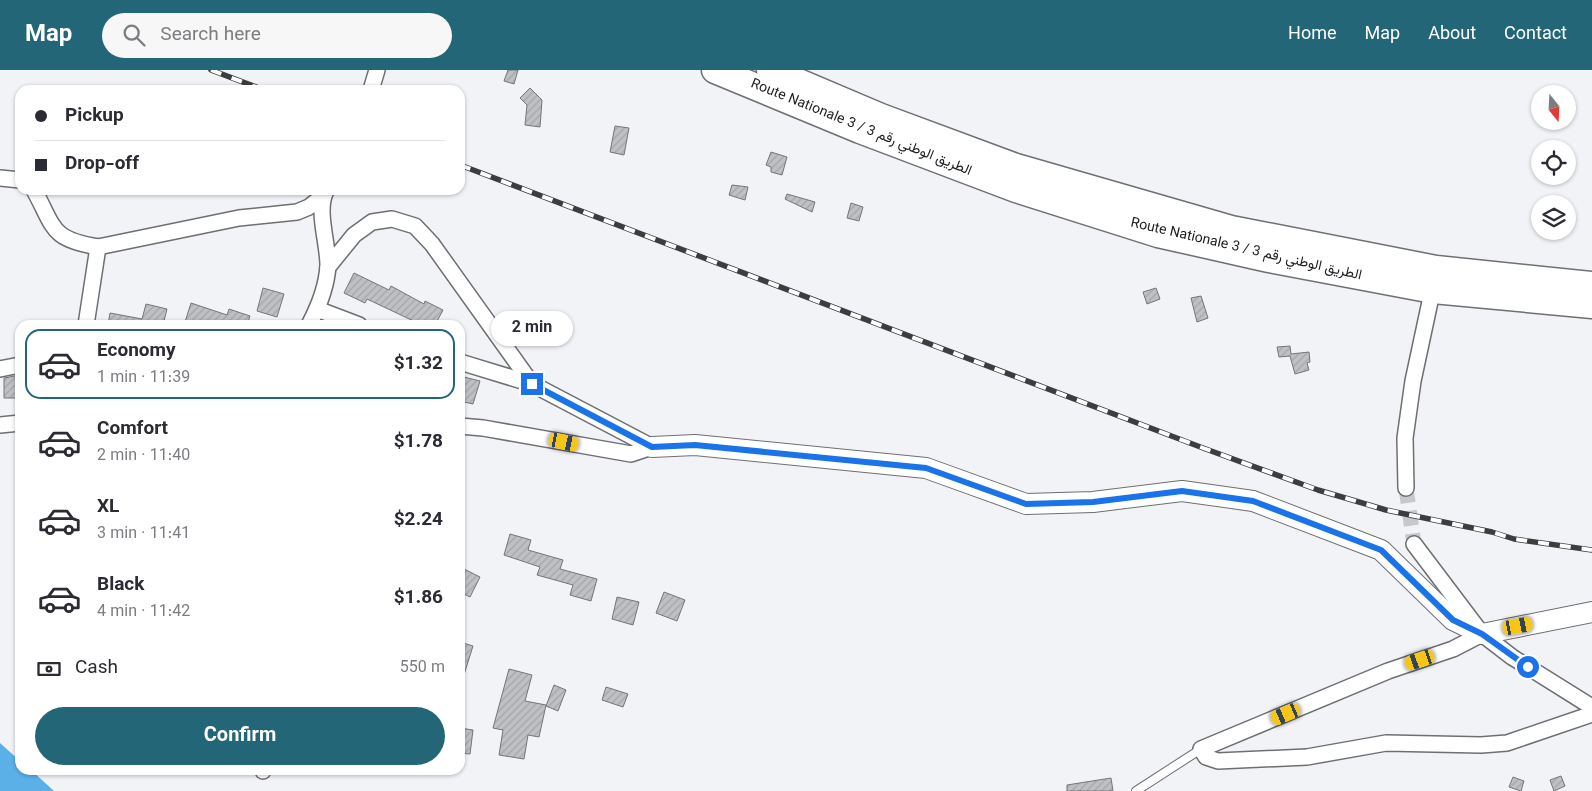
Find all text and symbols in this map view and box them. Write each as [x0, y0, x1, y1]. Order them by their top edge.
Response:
search box [102, 13, 452, 58]
text: Map [25, 16, 72, 54]
icon: search [120, 21, 148, 49]
text: Search here [160, 21, 261, 50]
text: Home [1288, 21, 1337, 49]
text: Map [1365, 21, 1400, 49]
text: About [1428, 21, 1476, 49]
text: Contact [1504, 21, 1567, 49]
street label: Route Nationale 3 / الطريق الوطني رقم 3 [747, 73, 975, 183]
north arrow [1531, 85, 1576, 130]
map controls [1531, 85, 1576, 240]
text: Pickup [65, 102, 124, 131]
button: locate [1531, 140, 1576, 185]
text: Drop-off [65, 150, 139, 179]
button: layers [1531, 195, 1576, 240]
street label: Route Nationale 3 / الطريق الوطني رقم 3 [1128, 213, 1364, 287]
callout: 2 min [491, 312, 573, 346]
text: 2 min [512, 316, 552, 341]
text: Economy [97, 337, 176, 366]
icon: car [37, 342, 82, 387]
text: $1.32 [394, 350, 443, 379]
text: 1 min · 11:39 [97, 366, 190, 391]
route end [521, 373, 543, 395]
text: Comfort [97, 415, 168, 444]
icon: car [37, 420, 82, 465]
text: $1.78 [394, 428, 443, 457]
car [547, 432, 580, 452]
text: 2 min · 11:40 [97, 444, 190, 469]
text: XL [97, 493, 119, 522]
icon: car [37, 498, 82, 543]
text: $2.24 [394, 506, 443, 535]
text: 3 min · 11:41 [97, 522, 190, 547]
text: Black [97, 571, 144, 600]
icon: car [37, 576, 82, 621]
text: $1.86 [394, 584, 443, 613]
text: 4 min · 11:42 [97, 600, 190, 625]
car [1501, 616, 1534, 636]
car [1403, 648, 1436, 672]
text: Cash [75, 654, 118, 683]
icon: cash [35, 655, 63, 683]
text: 550 m [400, 656, 445, 681]
route start [1517, 656, 1539, 678]
car [1269, 701, 1302, 727]
button: Confirm [35, 707, 445, 765]

